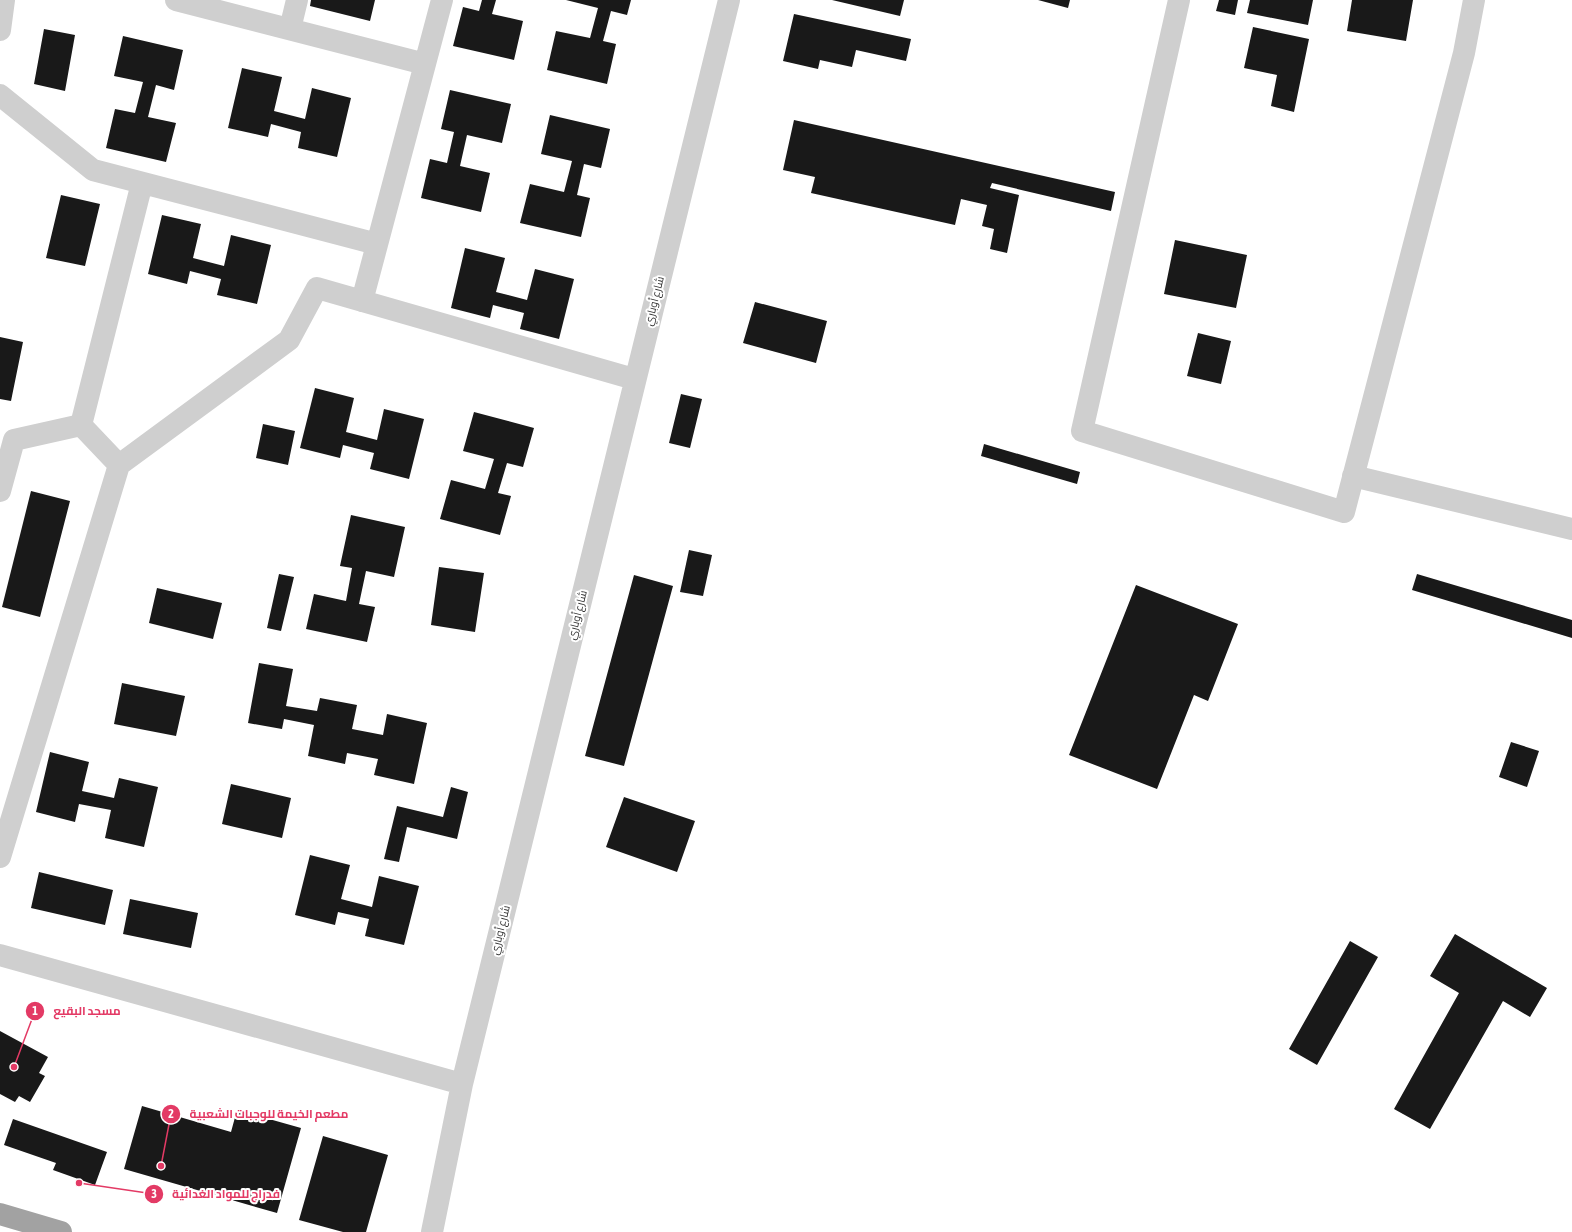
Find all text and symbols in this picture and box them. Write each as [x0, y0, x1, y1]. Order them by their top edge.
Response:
street label: شارع أوباري [641, 275, 669, 328]
street label: شارع أوباري [564, 589, 592, 642]
street label: شارع أوباري [487, 904, 515, 957]
callout: مسجد البقيع [25, 999, 129, 1023]
text: 1 [32, 1004, 38, 1018]
text: مسجد البقيع [53, 1004, 121, 1020]
callout: مطعم الخيمة للوجبات الشعبية [161, 1102, 356, 1126]
text: 2 [168, 1107, 174, 1121]
text: مطعم الخيمة للوجبات الشعبية [190, 1107, 348, 1122]
callout: فدراج للمواد الغدائية [144, 1182, 288, 1206]
text: 3 [151, 1187, 157, 1201]
text: فدراج للمواد الغدائية [172, 1187, 280, 1203]

